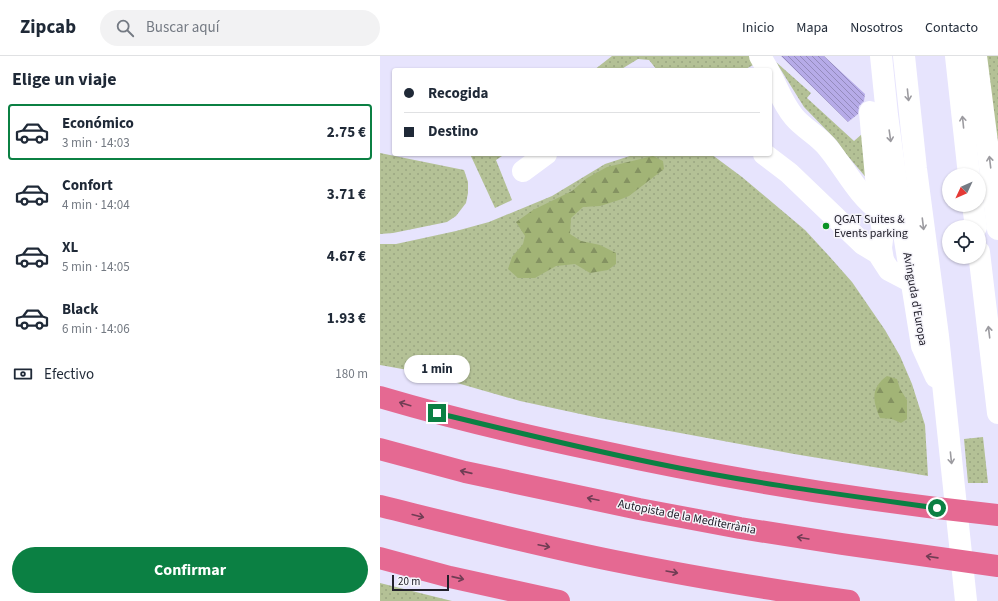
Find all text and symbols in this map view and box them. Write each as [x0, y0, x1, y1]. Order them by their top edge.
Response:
search box [100, 10, 380, 46]
text: Zipcab [20, 14, 76, 41]
icon: search [114, 17, 136, 39]
text: Buscar aquí [146, 17, 219, 38]
text: Inicio [742, 18, 774, 38]
text: Mapa [796, 18, 828, 38]
text: Nosotros [850, 18, 903, 38]
text: Contacto [925, 18, 978, 38]
text: Elige un viaje [12, 67, 117, 92]
text: Recogida [428, 83, 488, 104]
one-way arrow [904, 88, 912, 101]
text: Económico [62, 113, 134, 134]
icon: car [14, 114, 50, 150]
one-way arrow [959, 116, 967, 129]
text: Destino [428, 121, 478, 142]
text: 2.75 € [327, 122, 366, 143]
one-way arrow [886, 130, 894, 143]
text: 3 min · 14:03 [62, 134, 130, 152]
one-way arrow [986, 156, 994, 169]
north arrow [942, 168, 986, 212]
map controls [942, 168, 986, 264]
text: Confort [62, 175, 113, 196]
icon: car [14, 176, 50, 212]
text: 3.71 € [327, 184, 366, 205]
text: 4 min · 14:04 [62, 196, 130, 214]
place label: QGAT Suites & Events parking [834, 211, 908, 242]
one-way arrow [919, 217, 927, 230]
button: locate [942, 220, 986, 264]
marker: QGAT Suites & Events parking [821, 221, 831, 231]
text: XL [62, 237, 78, 258]
icon: car [14, 238, 50, 274]
text: 4.67 € [327, 246, 366, 267]
street label: Avinguda d'Europa [898, 251, 932, 347]
text: 5 min · 14:05 [62, 258, 130, 276]
text: Black [62, 299, 99, 320]
icon: car [14, 300, 50, 336]
text: 1.93 € [327, 308, 366, 329]
text: 6 min · 14:06 [62, 320, 130, 338]
one-way arrow [985, 326, 993, 339]
callout: 1 min [404, 355, 470, 383]
text: 1 min [421, 360, 453, 378]
icon: cash [12, 363, 34, 385]
text: Efectivo [44, 364, 94, 385]
text: 180 m [335, 365, 368, 383]
one-way arrow [399, 400, 411, 408]
route end [428, 404, 446, 422]
one-way arrow [947, 451, 954, 464]
one-way arrow [459, 467, 472, 475]
one-way arrow [586, 495, 599, 503]
street label: Autopista de la Mediterrània [617, 495, 757, 539]
route start [928, 499, 946, 517]
one-way arrow [411, 512, 424, 520]
one-way arrow [797, 534, 810, 542]
one-way arrow [537, 542, 550, 550]
button: Confirmar [12, 547, 368, 593]
one-way arrow [926, 553, 939, 561]
one-way arrow [665, 568, 678, 576]
scale bar [392, 573, 449, 592]
text: 20 m [398, 574, 420, 589]
one-way arrow [452, 575, 465, 583]

